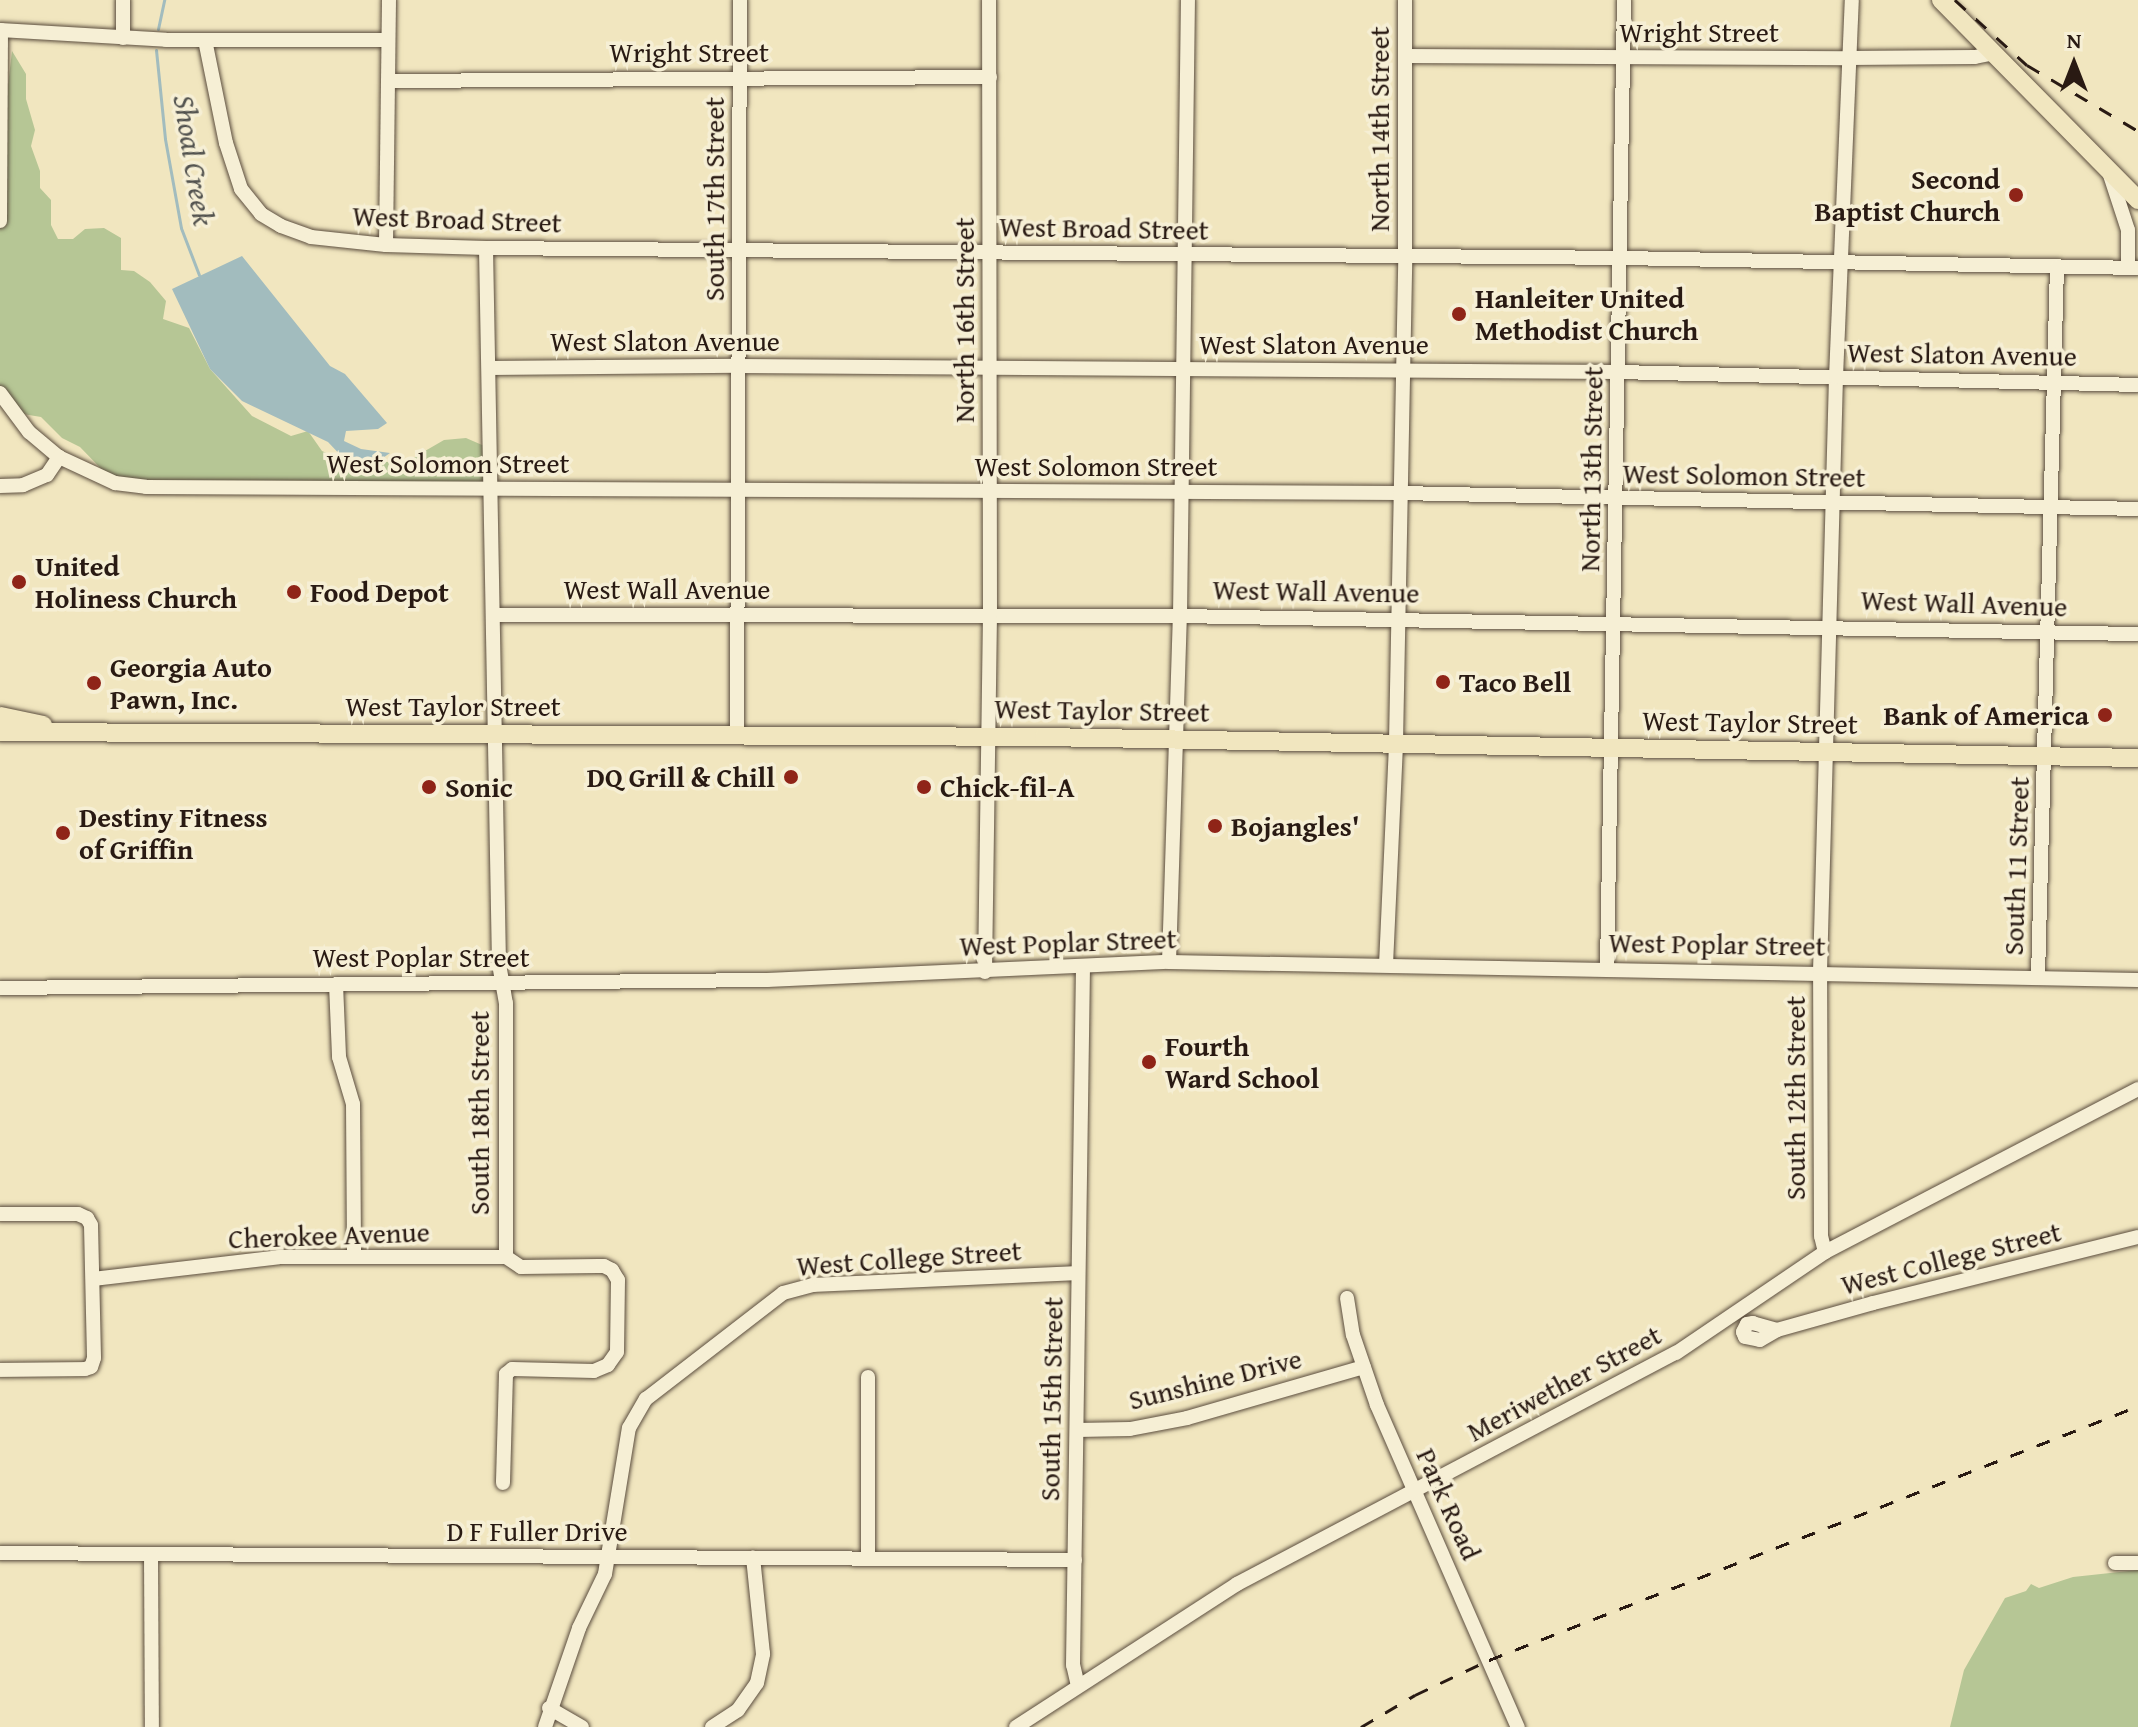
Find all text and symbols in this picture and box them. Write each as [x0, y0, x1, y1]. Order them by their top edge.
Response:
street label: Wright Street [1619, 15, 1779, 49]
north arrow [2034, 24, 2114, 104]
text: N [2067, 24, 2081, 56]
street label: North 14th Street [1362, 26, 1396, 232]
street label: Wright Street [609, 35, 769, 69]
water label: Shoal Creek [166, 92, 222, 228]
street label: South 17th Street [697, 97, 731, 301]
place label: Second Baptist Church [1814, 162, 2000, 228]
marker: Second Baptist Church [2007, 186, 2025, 204]
street label: West Broad Street [352, 199, 562, 239]
street label: West Broad Street [999, 209, 1209, 247]
street label: North 16th Street [947, 217, 981, 423]
place label: Hanleiter United Methodist Church [1475, 281, 1698, 347]
marker: Hanleiter United Methodist Church [1450, 305, 1468, 323]
street label: West Slaton Avenue [550, 324, 780, 358]
street label: West Slaton Avenue [1199, 327, 1429, 361]
street label: West Slaton Avenue [1847, 335, 2077, 373]
street label: North 13th Street [1572, 366, 1610, 572]
street label: West Solomon Street [326, 446, 570, 480]
street label: West Solomon Street [974, 449, 1218, 483]
street label: West Solomon Street [1622, 456, 1866, 494]
place label: United Holiness Church [35, 549, 237, 615]
street label: West Wall Avenue [564, 572, 770, 606]
street label: West Wall Avenue [1212, 572, 1420, 610]
marker: United Holiness Church [10, 573, 28, 591]
place label: Food Depot [310, 575, 449, 609]
marker: Food Depot [285, 583, 303, 601]
street label: West Wall Avenue [1860, 583, 2068, 623]
place label: Georgia Auto Pawn, Inc. [110, 650, 272, 716]
place label: Taco Bell [1459, 665, 1571, 699]
marker: Taco Bell [1434, 673, 1452, 691]
marker: Georgia Auto Pawn, Inc. [85, 674, 103, 692]
street label: West Taylor Street [345, 689, 561, 723]
street label: West Taylor Street [994, 691, 1210, 729]
place label: Bank of America [1883, 698, 2089, 732]
street label: West Taylor Street [1642, 703, 1858, 741]
marker: Bank of America [2096, 706, 2114, 724]
place label: DQ Grill & Chill [587, 760, 775, 794]
marker: DQ Grill & Chill [782, 768, 800, 786]
place label: Sonic [445, 770, 513, 804]
place label: Chick-fil-A [940, 770, 1075, 804]
street label: South 11 Street [1996, 776, 2036, 956]
marker: Sonic [420, 778, 438, 796]
marker: Chick-fil-A [915, 778, 933, 796]
place label: Destiny Fitness of Griffin [79, 800, 267, 866]
place label: Bojangles' [1231, 809, 1359, 843]
marker: Bojangles' [1206, 817, 1224, 835]
marker: Destiny Fitness of Griffin [54, 824, 72, 842]
street label: West Poplar Street [959, 921, 1177, 963]
street label: West Poplar Street [1608, 925, 1826, 963]
street label: West Poplar Street [312, 940, 530, 974]
street label: South 12th Street [1778, 996, 1812, 1200]
street label: South 18th Street [462, 1011, 496, 1215]
place label: Fourth Ward School [1165, 1029, 1319, 1095]
marker: Fourth Ward School [1140, 1053, 1158, 1071]
street label: West College Street [1838, 1214, 2064, 1302]
street label: Cherokee Avenue [228, 1215, 430, 1255]
street label: West College Street [795, 1233, 1023, 1283]
street label: South 15th Street [1032, 1296, 1070, 1502]
street label: Meriwether Street [1461, 1318, 1667, 1448]
street label: Sunshine Drive [1125, 1341, 1305, 1417]
street label: Park Road [1409, 1443, 1489, 1565]
street label: D F Fuller Drive [446, 1514, 628, 1548]

